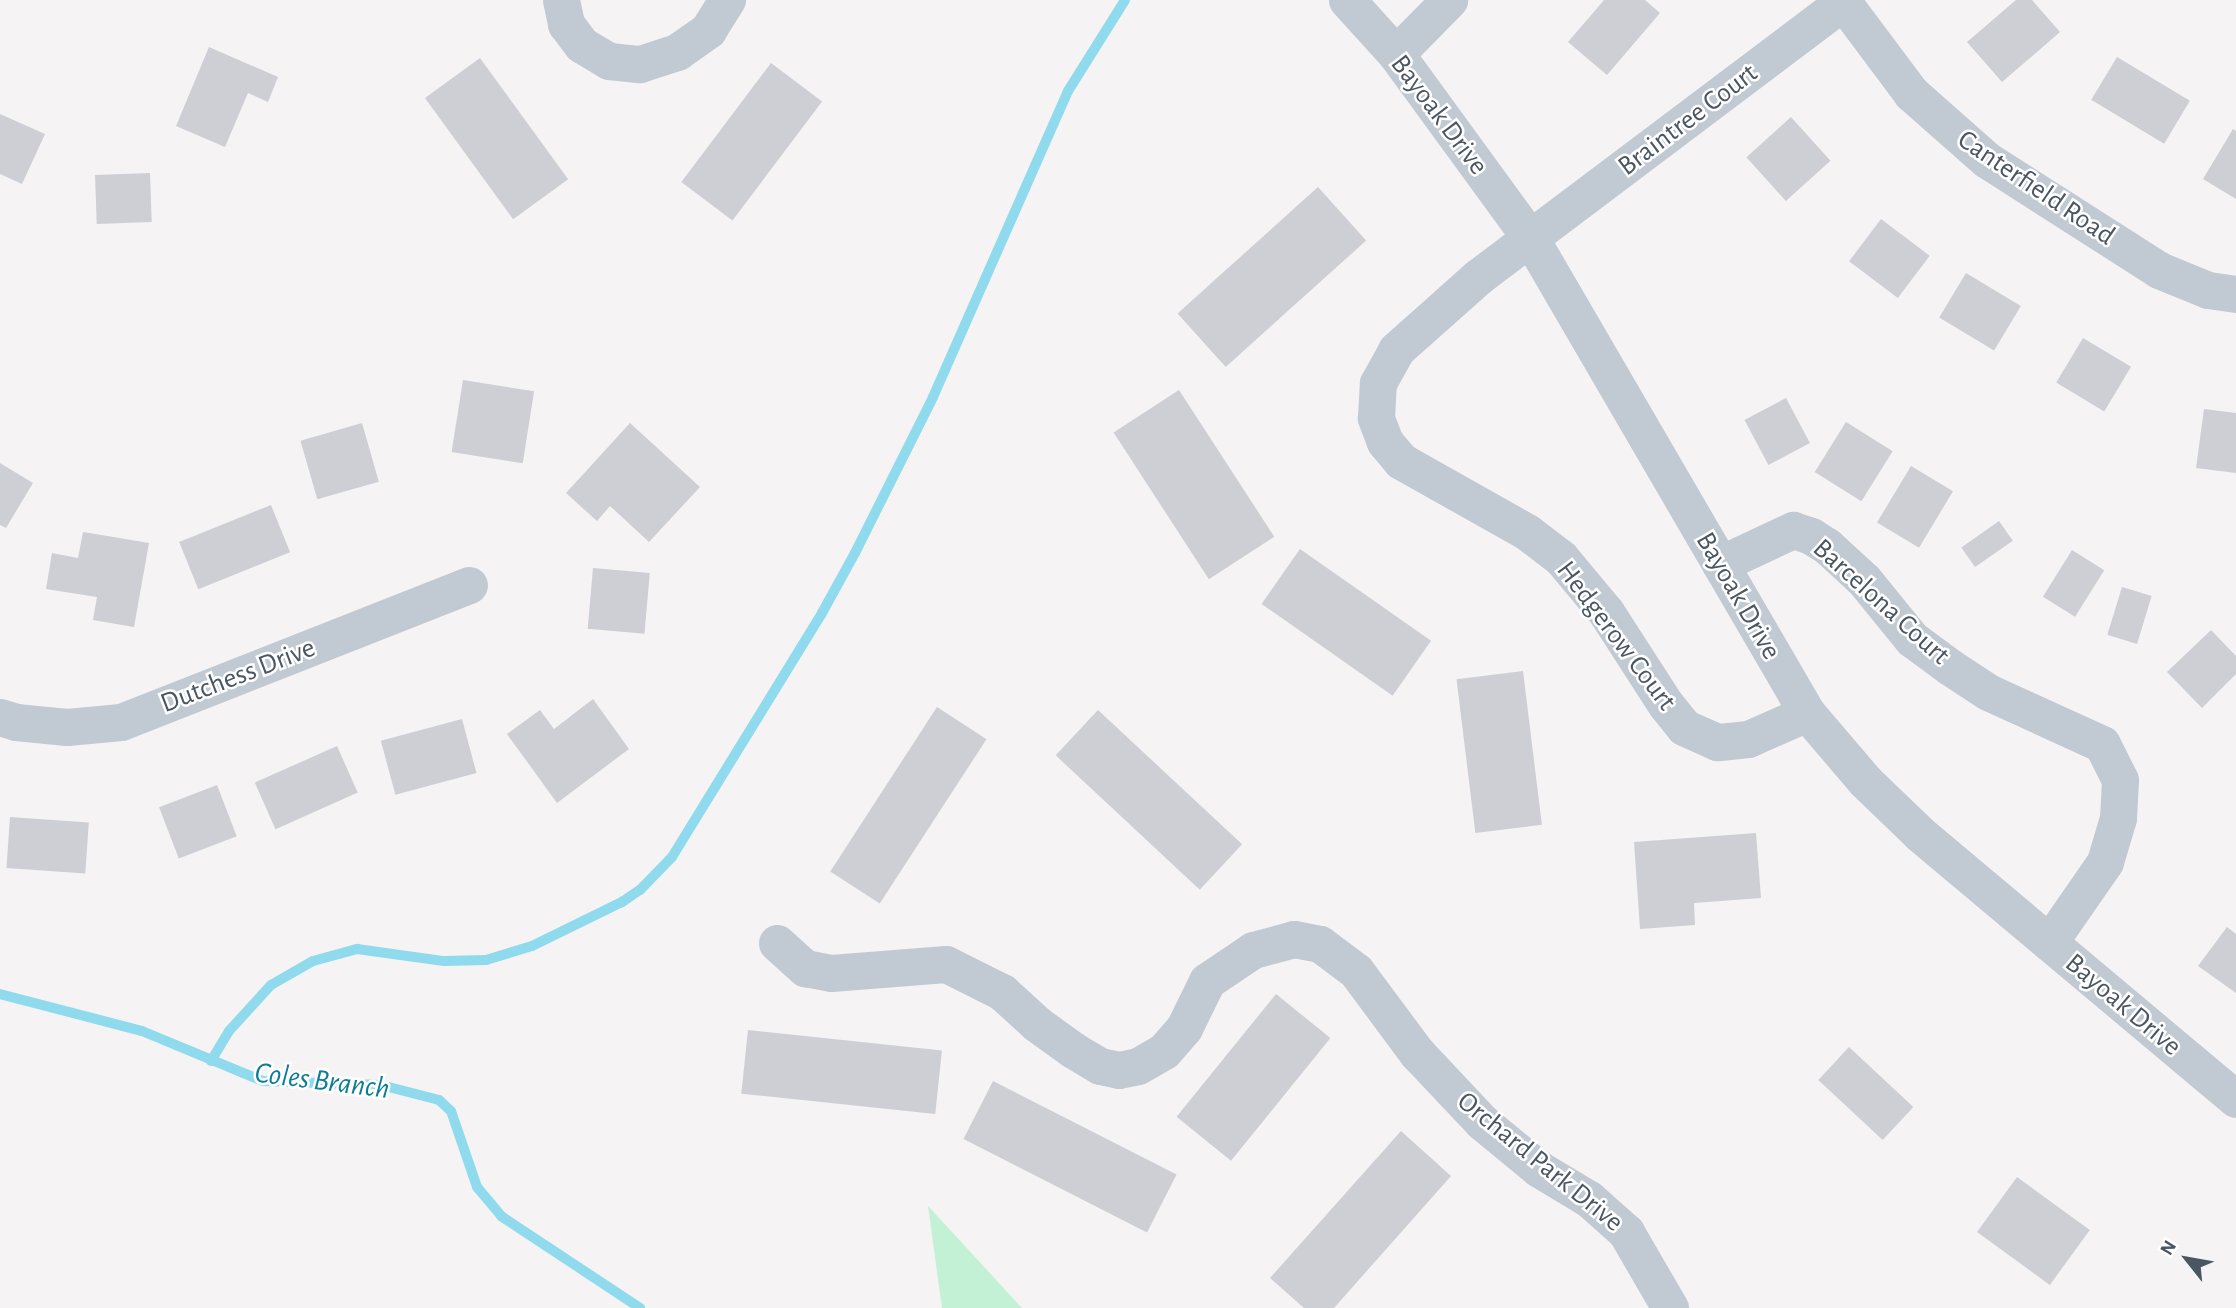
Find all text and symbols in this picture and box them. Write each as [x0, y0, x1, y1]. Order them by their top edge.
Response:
street label: Bayoak Drive [1383, 48, 1495, 182]
street label: Braintree Court [1612, 57, 1764, 183]
street label: Canterfield Road [1951, 123, 2121, 253]
street label: Bayoak Drive [1688, 526, 1788, 666]
street label: Barcelona Court [1806, 532, 1956, 672]
street label: Hedgerow Court [1549, 555, 1683, 717]
street label: Dutchess Drive [156, 631, 320, 721]
street label: Bayoak Drive [2058, 947, 2188, 1063]
water label: Coles Branch [253, 1055, 391, 1107]
street label: Orchard Park Drive [1450, 1085, 1630, 1239]
north arrow [2152, 1224, 2222, 1294]
text: N [2157, 1237, 2180, 1258]

